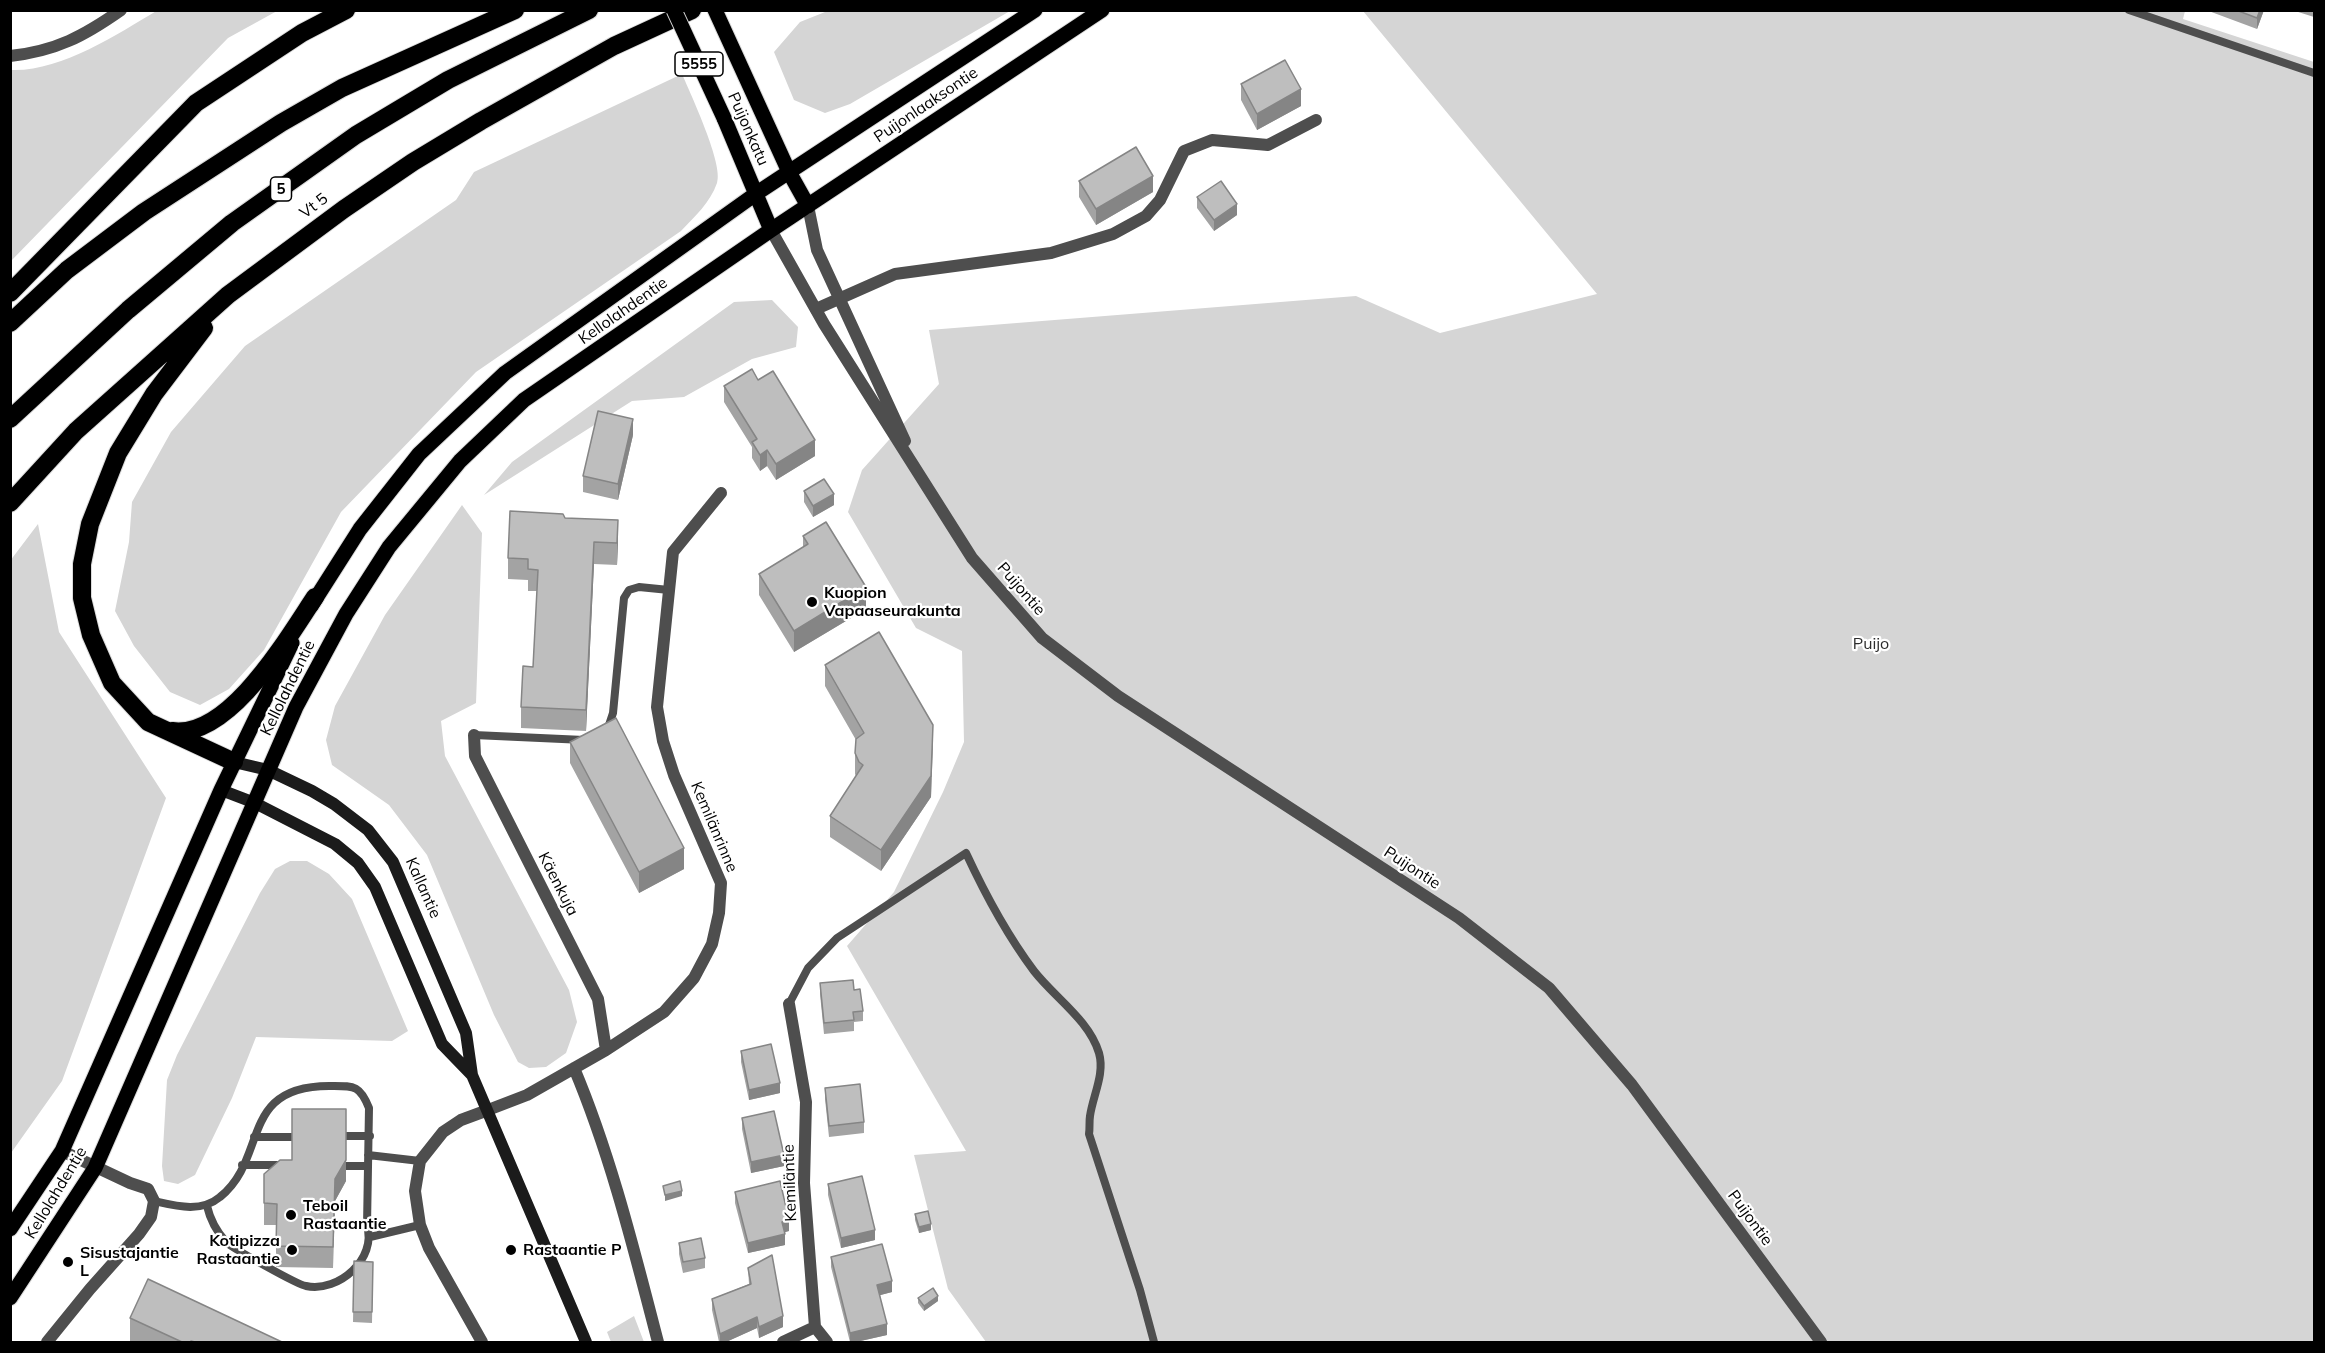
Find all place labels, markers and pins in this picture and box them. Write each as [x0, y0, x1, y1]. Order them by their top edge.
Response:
place label: Kuopion Vapaaseurakunta [824, 583, 961, 621]
marker: Kuopion Vapaaseurakunta [805, 595, 819, 609]
place label: Teboil Rastaantie [303, 1196, 387, 1234]
marker: Teboil Rastaantie [284, 1208, 298, 1222]
place label: Kotipizza Rastaantie [196, 1231, 280, 1269]
place label: Rastaantie P [523, 1240, 622, 1260]
place label: Sisustajantie L [80, 1243, 179, 1281]
marker: Kotipizza Rastaantie [285, 1243, 299, 1257]
marker: Rastaantie P [504, 1243, 518, 1257]
marker: Sisustajantie L [61, 1255, 75, 1269]

